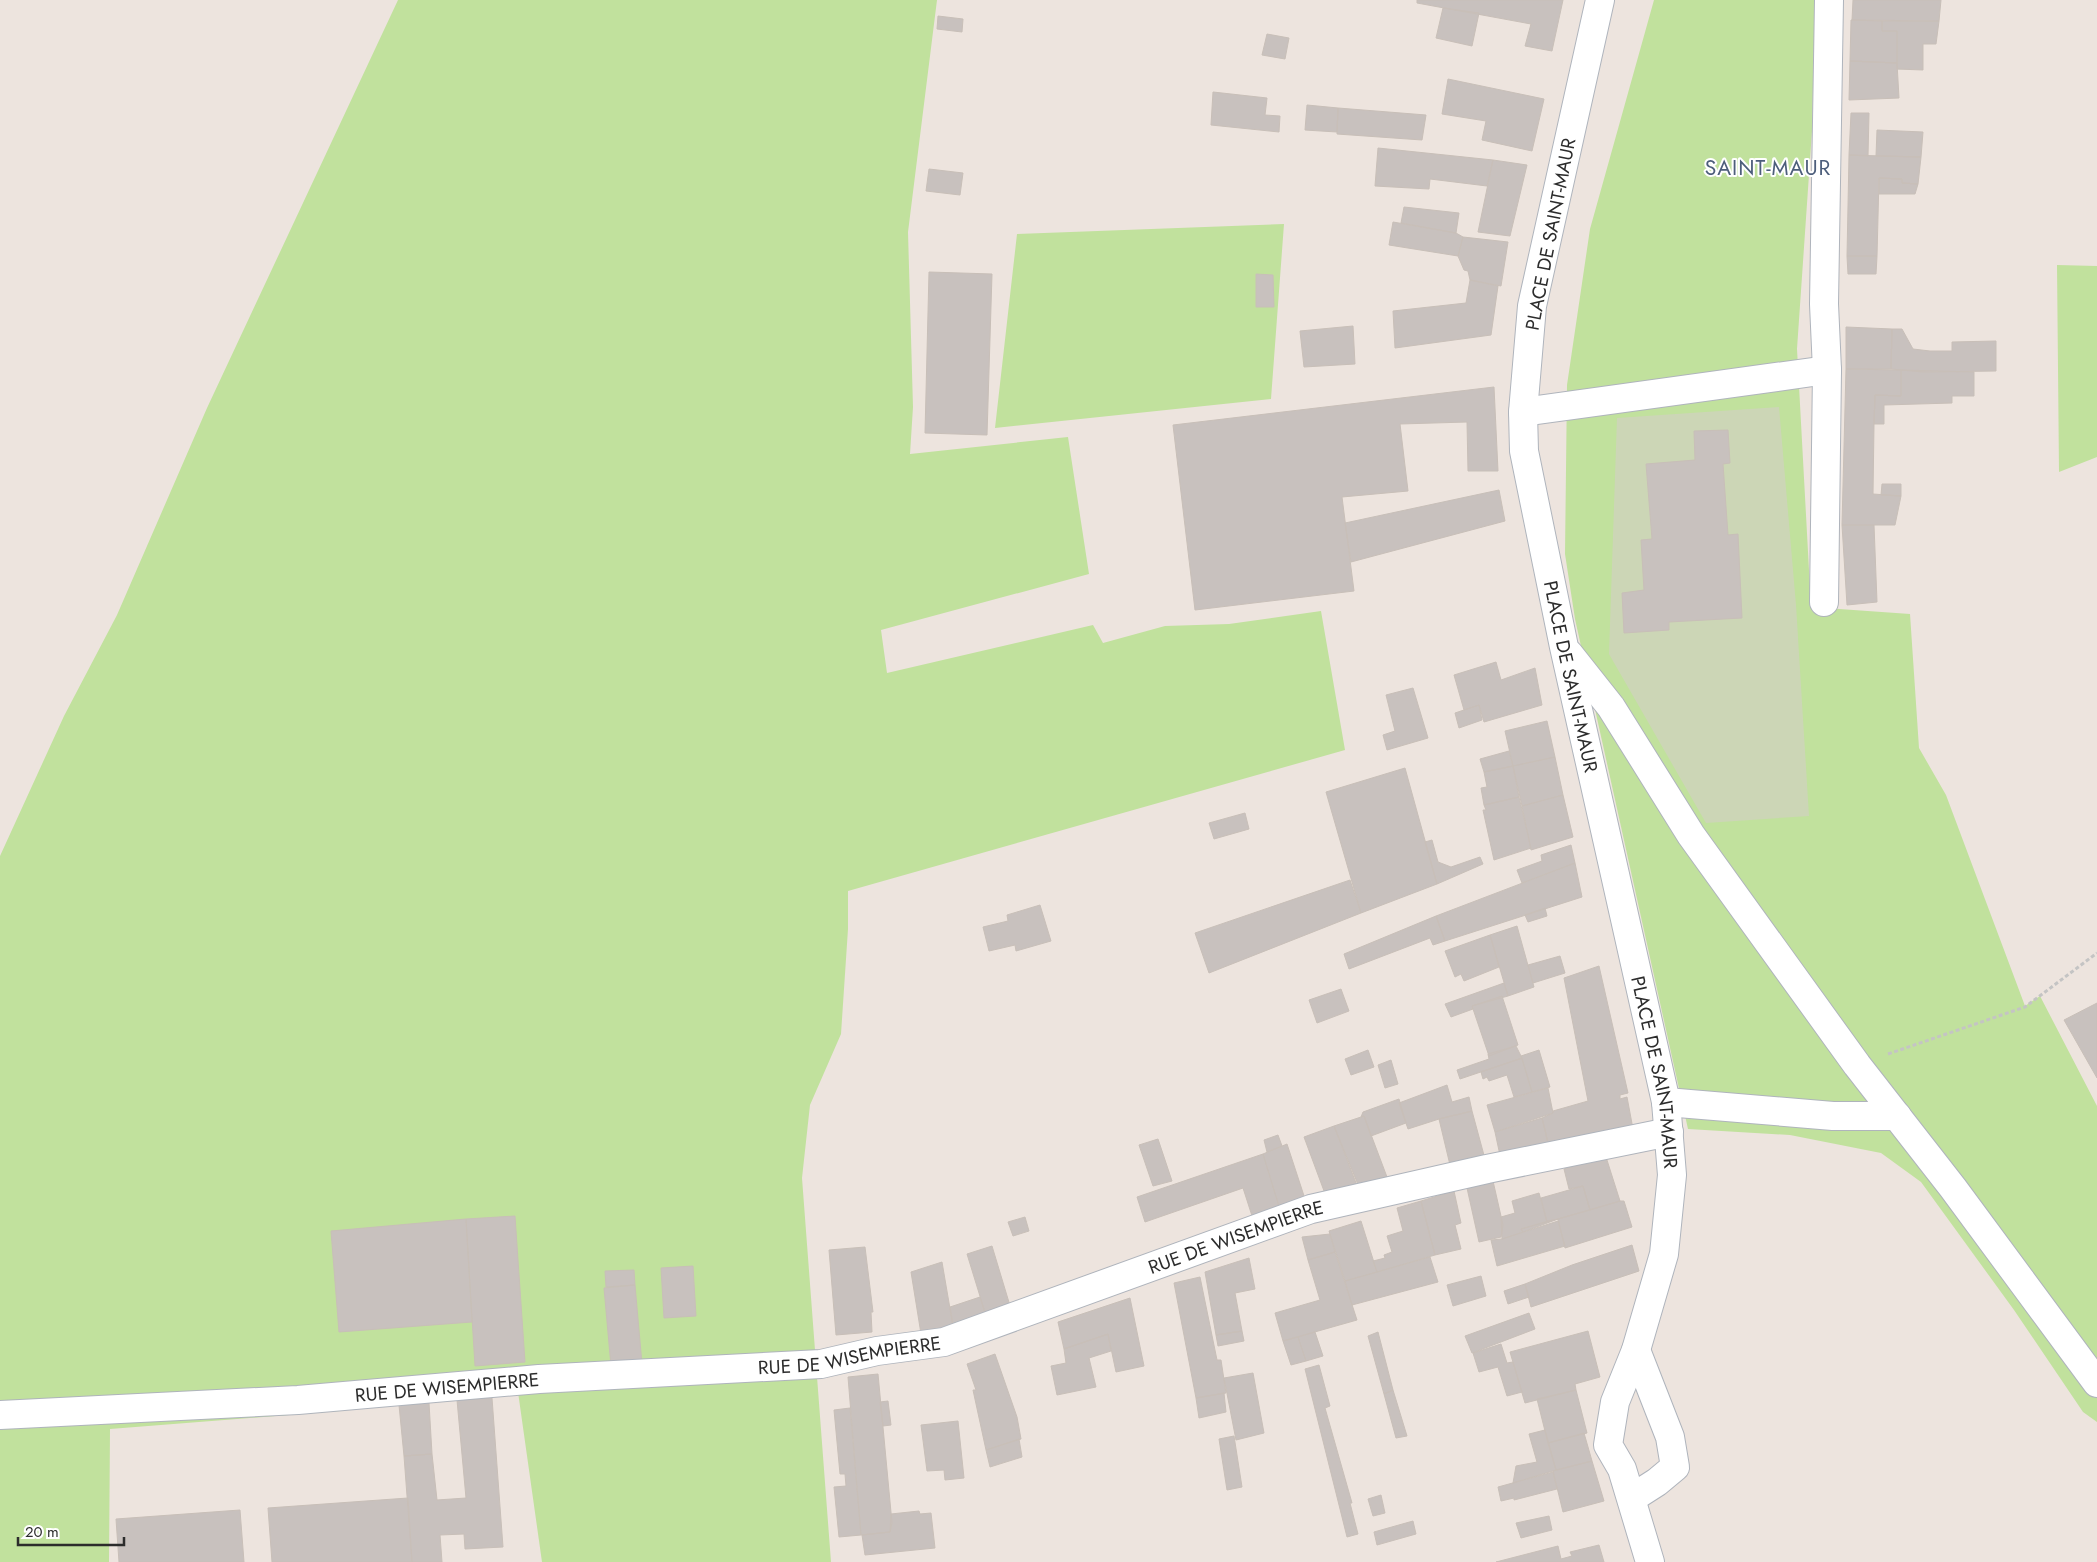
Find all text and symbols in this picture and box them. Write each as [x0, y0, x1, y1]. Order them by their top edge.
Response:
street label: PLACE DE SAINT-MAUR [1519, 135, 1582, 333]
district label: SAINT-MAUR [1705, 153, 1831, 183]
street label: PLACE DE SAINT-MAUR [1537, 578, 1605, 775]
street label: PLACE DE SAINT-MAUR [1624, 973, 1684, 1170]
street label: RUE DE WISEMPIERRE [1144, 1194, 1326, 1281]
street label: RUE DE WISEMPIERRE [757, 1330, 943, 1381]
street label: RUE DE WISEMPIERRE [354, 1366, 540, 1409]
scale bar [18, 1514, 124, 1546]
text: 20 m [25, 1521, 59, 1543]

